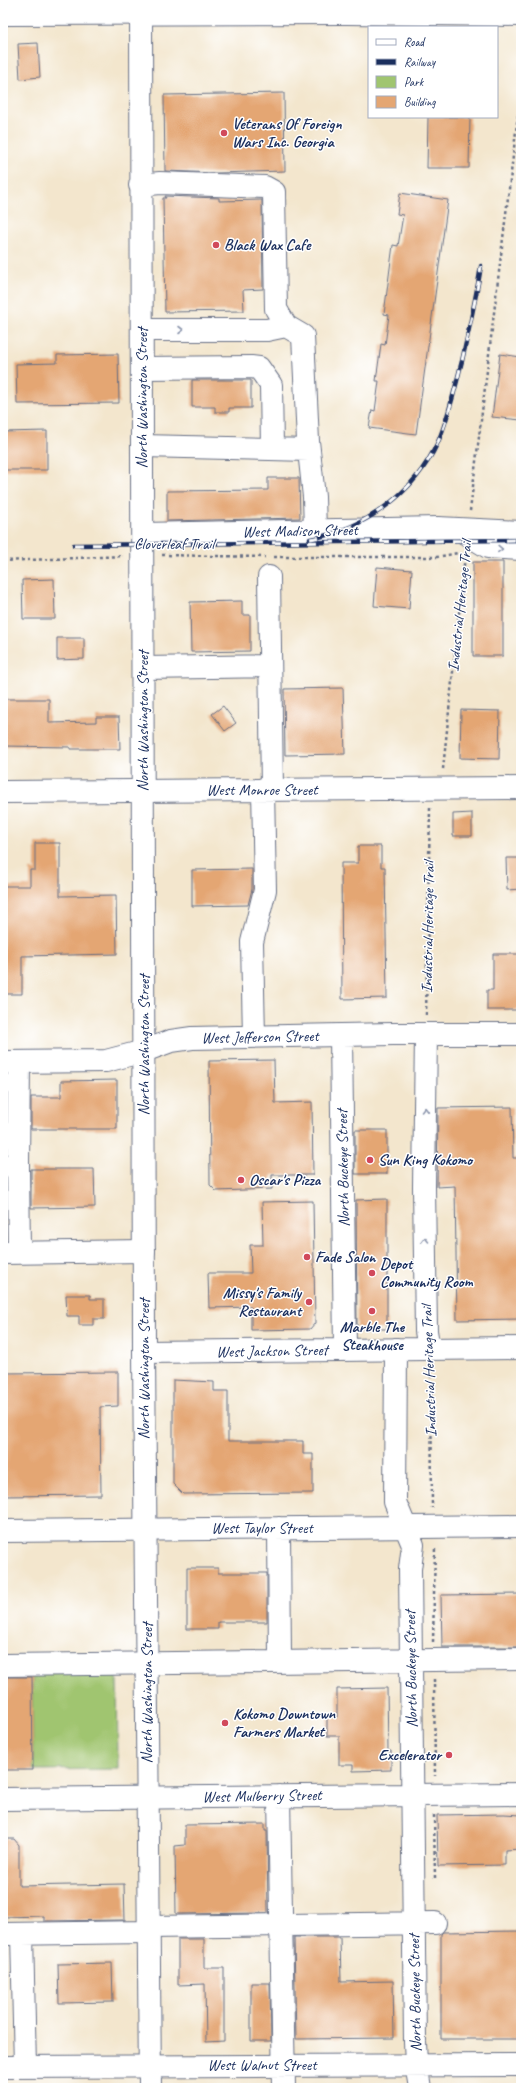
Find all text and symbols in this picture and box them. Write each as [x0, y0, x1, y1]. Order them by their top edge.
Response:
legend [368, 26, 498, 118]
text: Road [404, 34, 426, 50]
text: Railway [404, 54, 436, 70]
text: Park [404, 74, 425, 90]
text: Building [404, 94, 436, 110]
place label: Veterans Of Foreign Wars Inc. Georgia [232, 114, 342, 152]
marker: Veterans Of Foreign Wars Inc. Georgia [219, 128, 229, 138]
place label: Black Wax Cafe [224, 235, 312, 255]
marker: Black Wax Cafe [211, 240, 221, 250]
street label: North Washington Street [132, 325, 152, 468]
one-way arrow [178, 326, 184, 334]
street label: West Madison Street [242, 520, 360, 542]
street label: Cloverleaf Trail [134, 534, 217, 554]
street label: Industrial Heritage Trail [443, 536, 477, 673]
one-way arrow [497, 544, 503, 553]
street label: North Washington Street [133, 648, 153, 791]
street label: West Monroe Street [207, 780, 319, 800]
street label: Industrial Heritage Trail [417, 858, 439, 993]
street label: North Washington Street [134, 972, 154, 1115]
street label: West Jefferson Street [201, 1026, 321, 1048]
street label: North Buckeye Street [332, 1106, 354, 1227]
one-way arrow [421, 1107, 429, 1113]
place label: Sun King Kokomo [378, 1150, 474, 1170]
marker: Sun King Kokomo [365, 1155, 375, 1165]
place label: Oscar's Pizza [249, 1170, 322, 1190]
marker: Oscar's Pizza [236, 1175, 246, 1185]
one-way arrow [421, 1237, 429, 1243]
place label: Fade Salon [315, 1247, 377, 1267]
marker: Fade Salon [302, 1252, 312, 1262]
place label: Depot Community Room [380, 1254, 473, 1292]
marker: Depot Community Room [367, 1268, 377, 1278]
place label: Missy's Family Restaurant [223, 1283, 303, 1321]
street label: North Washington Street [134, 1296, 154, 1439]
marker: Missy's Family Restaurant [304, 1297, 314, 1307]
street label: Industrial Heritage Trail [417, 1302, 441, 1437]
marker: Marble The Steakhouse [367, 1306, 377, 1316]
place label: Marble The Steakhouse [340, 1317, 406, 1355]
street label: West Jackson Street [216, 1340, 331, 1362]
street label: West Taylor Street [211, 1518, 314, 1538]
street label: North Buckeye Street [400, 1607, 422, 1728]
street label: North Washington Street [137, 1620, 157, 1763]
place label: Kokomo Downtown Farmers Market [233, 1704, 336, 1742]
marker: Kokomo Downtown Farmers Market [220, 1718, 230, 1728]
place label: Excelerator [378, 1745, 443, 1765]
marker: Excelerator [444, 1750, 454, 1760]
street label: West Mulberry Street [202, 1785, 323, 1807]
street label: North Buckeye Street [404, 1931, 426, 2052]
street label: West Walnut Street [208, 2055, 318, 2075]

